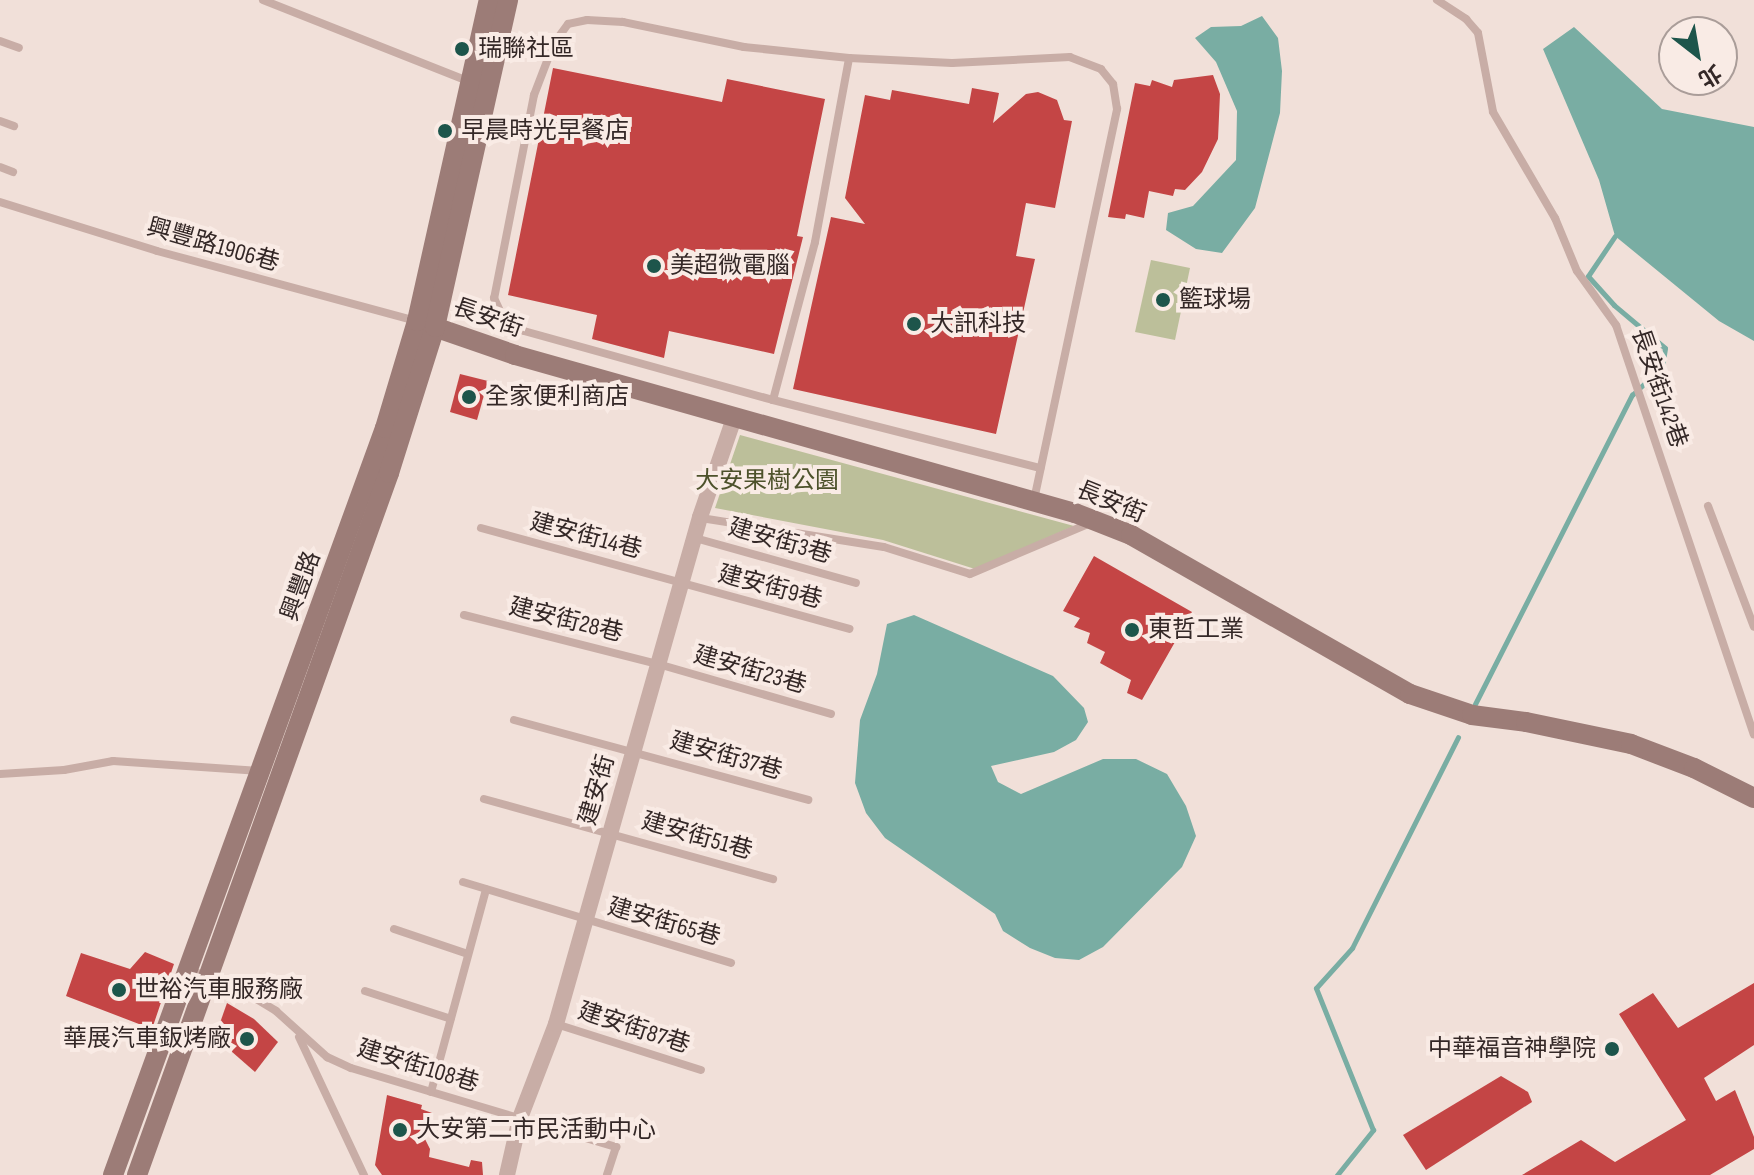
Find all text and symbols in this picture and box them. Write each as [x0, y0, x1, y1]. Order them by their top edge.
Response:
north arrow [1658, 16, 1738, 96]
place label: 瑞聯社區 [478, 35, 574, 63]
marker: 瑞聯社區 [453, 40, 471, 58]
text: 北 [1693, 58, 1726, 93]
place label: 早晨時光早餐店 [461, 117, 629, 145]
marker: 早晨時光早餐店 [436, 122, 454, 140]
street label: 興豐路1906巷 [144, 212, 282, 278]
place label: 美超微電腦 [670, 252, 790, 280]
marker: 美超微電腦 [645, 257, 663, 275]
place label: 籃球場 [1179, 286, 1251, 314]
marker: 籃球場 [1154, 291, 1172, 309]
street label: 長安街 [449, 293, 527, 343]
place label: 大訊科技 [930, 310, 1026, 338]
marker: 大訊科技 [905, 315, 923, 333]
street label: 長安街142巷 [1625, 324, 1693, 452]
place label: 全家便利商店 [485, 383, 629, 411]
marker: 全家便利商店 [460, 388, 478, 406]
park label: 大安果樹公園 [695, 467, 839, 495]
street label: 長安街 [1072, 475, 1150, 529]
street label: 建安街14巷 [527, 507, 645, 565]
street label: 建安街3巷 [725, 513, 835, 569]
street label: 興豐路 [275, 547, 327, 625]
street label: 建安街9巷 [715, 559, 825, 615]
street label: 建安街28巷 [506, 592, 626, 648]
place label: 東哲工業 [1148, 616, 1244, 644]
marker: 東哲工業 [1123, 621, 1141, 639]
street label: 建安街23巷 [690, 640, 810, 700]
street label: 建安街37巷 [666, 726, 786, 786]
street label: 建安街 [573, 751, 621, 829]
street label: 建安街51巷 [638, 806, 756, 866]
street label: 建安街65巷 [604, 892, 724, 952]
place label: 世裕汽車服務廠 [135, 976, 303, 1004]
marker: 世裕汽車服務廠 [110, 981, 128, 999]
street label: 建安街87巷 [574, 996, 694, 1060]
place label: 華展汽車鈑烤廠 [63, 1025, 231, 1053]
marker: 華展汽車鈑烤廠 [238, 1030, 256, 1048]
street label: 建安街108巷 [354, 1034, 482, 1098]
place label: 中華福音神學院 [1428, 1035, 1596, 1063]
marker: 中華福音神學院 [1603, 1040, 1621, 1058]
place label: 大安第二市民活動中心 [416, 1116, 656, 1144]
marker: 大安第二市民活動中心 [391, 1121, 409, 1139]

